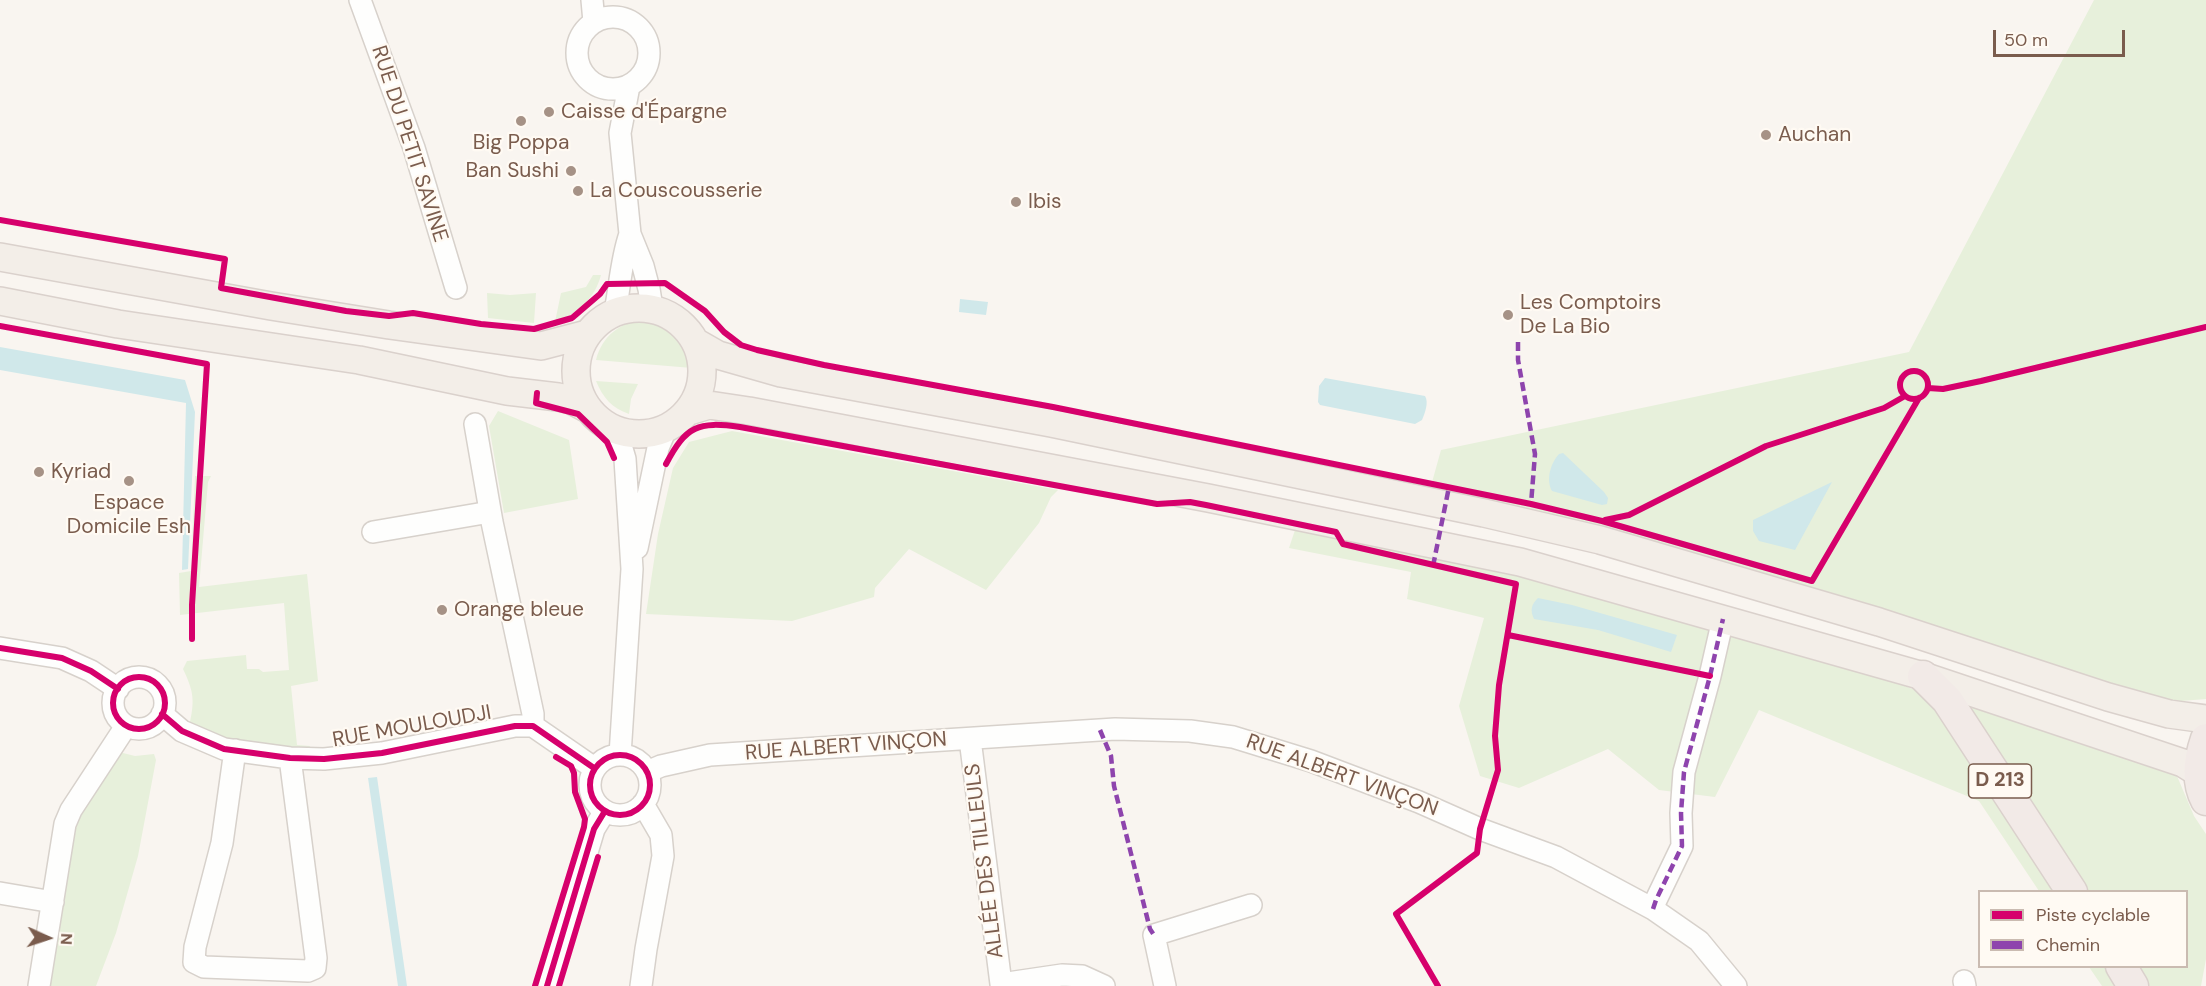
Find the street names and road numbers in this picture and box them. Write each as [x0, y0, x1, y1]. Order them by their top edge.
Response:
street label: RUE DU PETIT SAVINE [365, 43, 453, 245]
street label: RUE MOULOUDJI [331, 701, 493, 753]
street label: RUE ALBERT VINÇON [744, 727, 948, 767]
street label: RUE ALBERT VINÇON [1243, 730, 1441, 822]
street label: ALLÉE DES TILLEULS [961, 762, 1009, 960]
road number: D 213 [1968, 764, 2032, 798]

